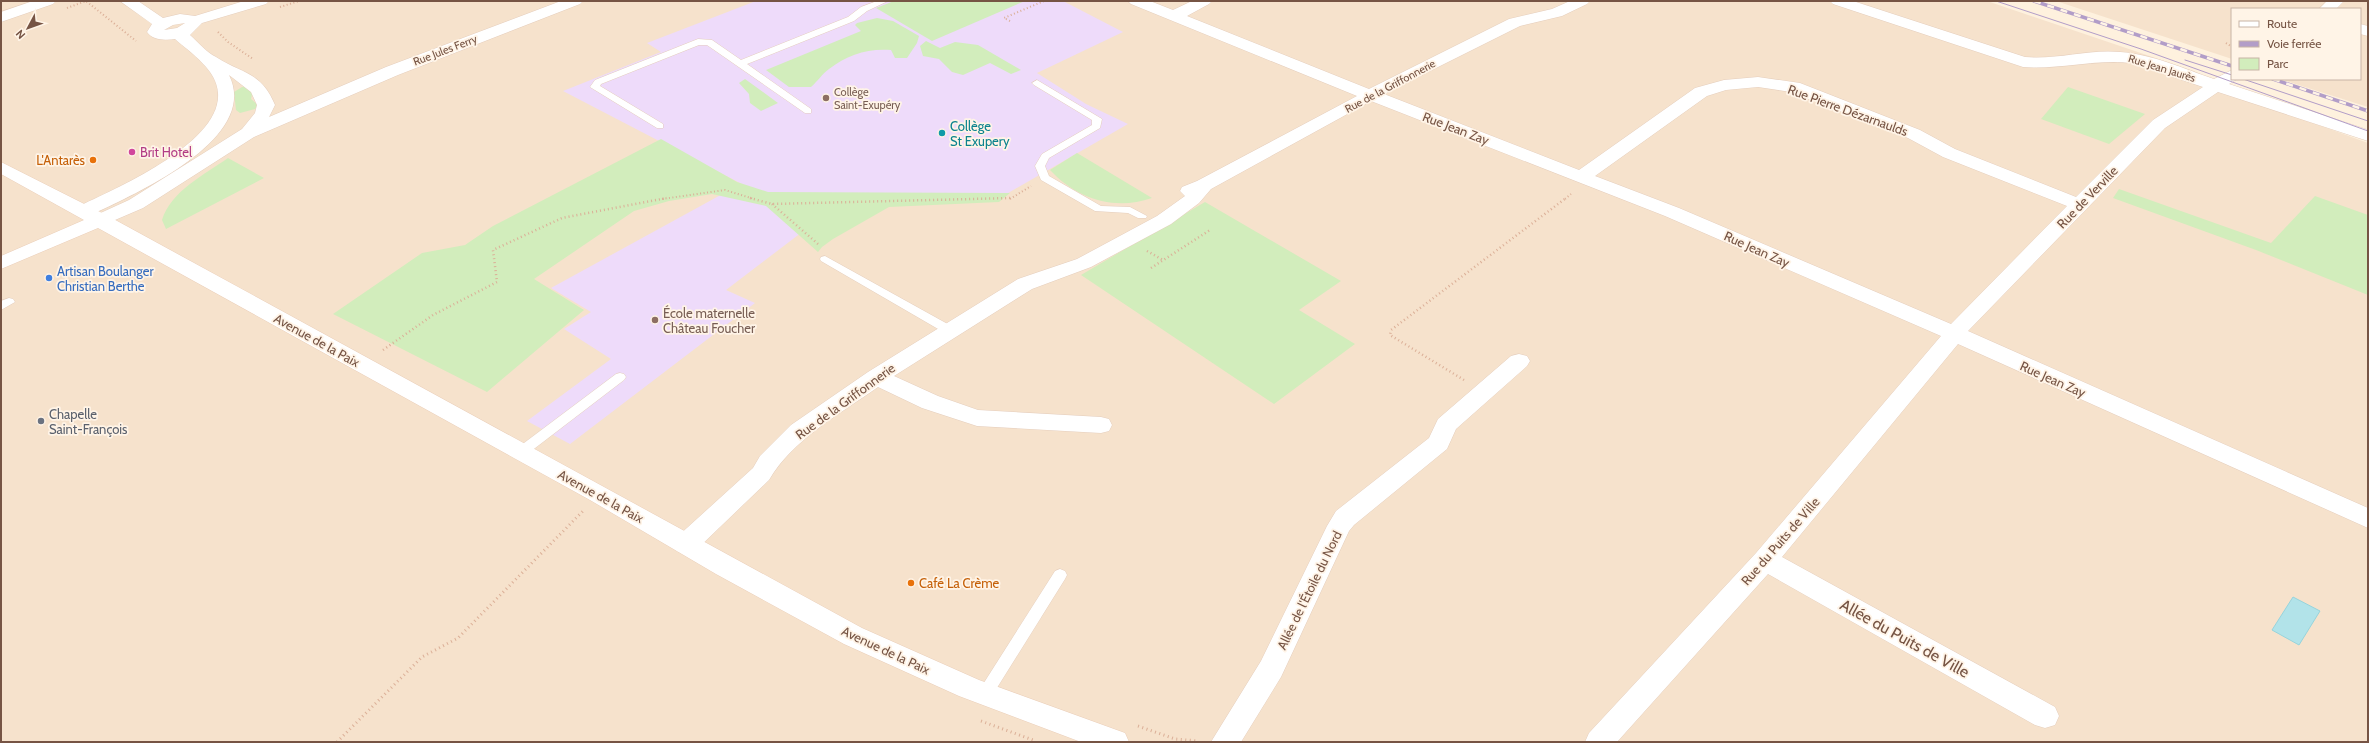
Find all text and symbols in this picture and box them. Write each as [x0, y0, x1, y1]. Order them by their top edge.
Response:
north arrow [8, 8, 48, 48]
legend [2231, 8, 2361, 80]
text: Route [2267, 16, 2297, 31]
text: N [13, 27, 28, 42]
street label: Rue Jules Ferry [411, 31, 479, 69]
text: Voie ferrée [2267, 36, 2321, 51]
street label: Rue Jean Jaurès [2127, 51, 2198, 85]
street label: Rue de la Griffonnerie [1342, 56, 1438, 116]
text: Parc [2267, 56, 2289, 71]
street label: Rue Pierre Dézarnaulds [1786, 81, 1911, 139]
place label: Collège Saint-Exupéry [834, 85, 901, 112]
marker: Collège Saint-Exupéry [821, 93, 831, 103]
street label: Rue Jean Zay [1421, 108, 1492, 148]
place label: Collège St Exupery [950, 118, 1010, 149]
marker: Collège St Exupery [937, 128, 947, 138]
place label: Brit Hotel [140, 144, 192, 160]
marker: Brit Hotel [127, 147, 137, 157]
place label: L'Antarès [36, 152, 86, 168]
marker: L'Antarès [88, 155, 98, 165]
street label: Rue de Verville [2053, 162, 2121, 232]
street label: Rue Jean Zay [1722, 227, 1793, 271]
place label: Artisan Boulanger Christian Berthe [57, 263, 154, 294]
marker: Artisan Boulanger Christian Berthe [44, 273, 54, 283]
place label: École maternelle Château Foucher [663, 304, 756, 336]
street label: Avenue de la Paix [271, 310, 363, 371]
marker: École maternelle Château Foucher [650, 315, 660, 325]
street label: Rue Jean Zay [2018, 357, 2089, 401]
street label: Rue de la Griffonnerie [792, 359, 898, 442]
place label: Chapelle Saint-François [49, 406, 128, 437]
marker: Chapelle Saint-François [36, 416, 46, 426]
street label: Avenue de la Paix [555, 466, 647, 527]
street label: Rue du Puits de Ville [1737, 493, 1823, 588]
street label: Allée de l'Étoile du Nord [1272, 528, 1345, 652]
place label: Café La Crème [919, 575, 1000, 591]
marker: Café La Crème [906, 578, 916, 588]
street label: Allée du Puits de Ville [1837, 595, 1973, 682]
street label: Avenue de la Paix [839, 623, 933, 678]

